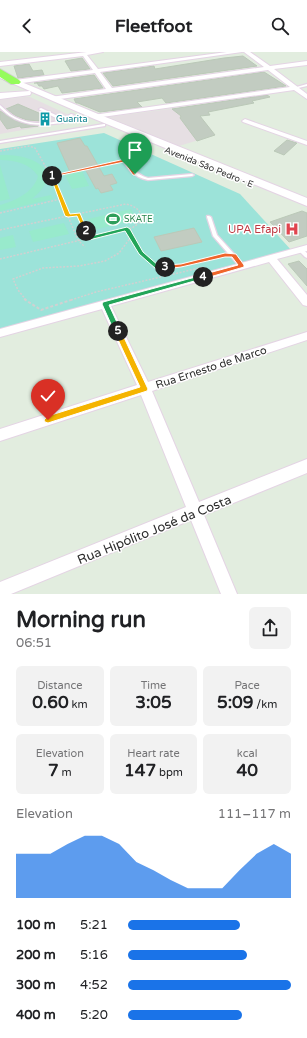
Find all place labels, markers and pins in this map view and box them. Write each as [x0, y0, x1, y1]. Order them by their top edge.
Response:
building icon: Guarita [37, 111, 53, 127]
place label: Guarita [56, 114, 88, 125]
pin [118, 133, 152, 174]
pin: 1 [42, 166, 62, 186]
sports icon: SKATE [105, 211, 121, 227]
place label: SKATE [124, 214, 153, 225]
pin: 2 [76, 221, 96, 241]
hospital icon: UPA Efapi [284, 221, 300, 237]
place label: UPA Efapi [228, 223, 281, 236]
pin: 3 [155, 257, 175, 277]
pin: 4 [193, 267, 213, 287]
pin: 5 [108, 321, 128, 341]
pin [31, 379, 65, 420]

